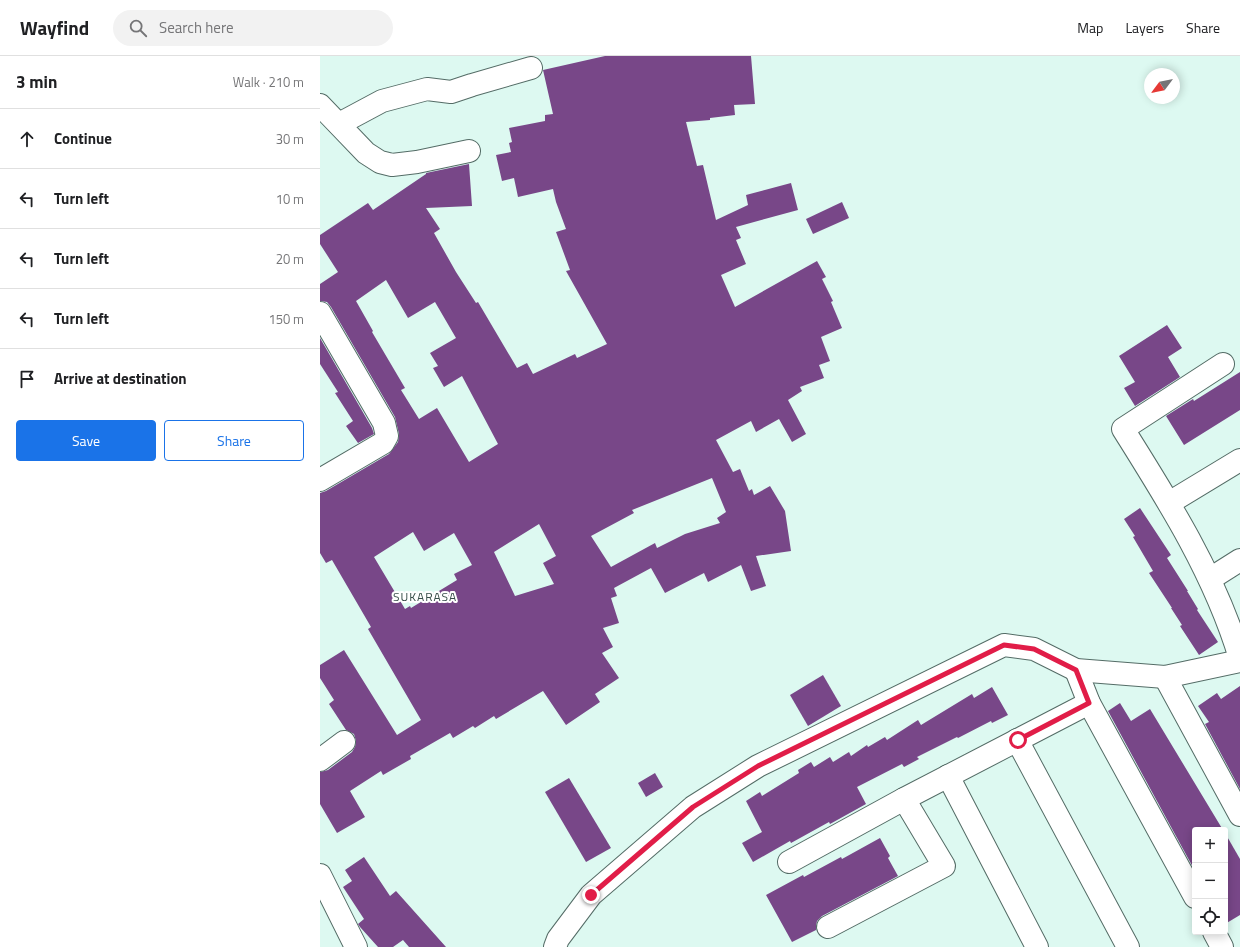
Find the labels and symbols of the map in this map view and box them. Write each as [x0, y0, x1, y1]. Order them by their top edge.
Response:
north arrow [1144, 68, 1180, 104]
district label: SUKARASA [393, 587, 457, 606]
route start [1009, 731, 1027, 749]
route end [582, 886, 600, 904]

